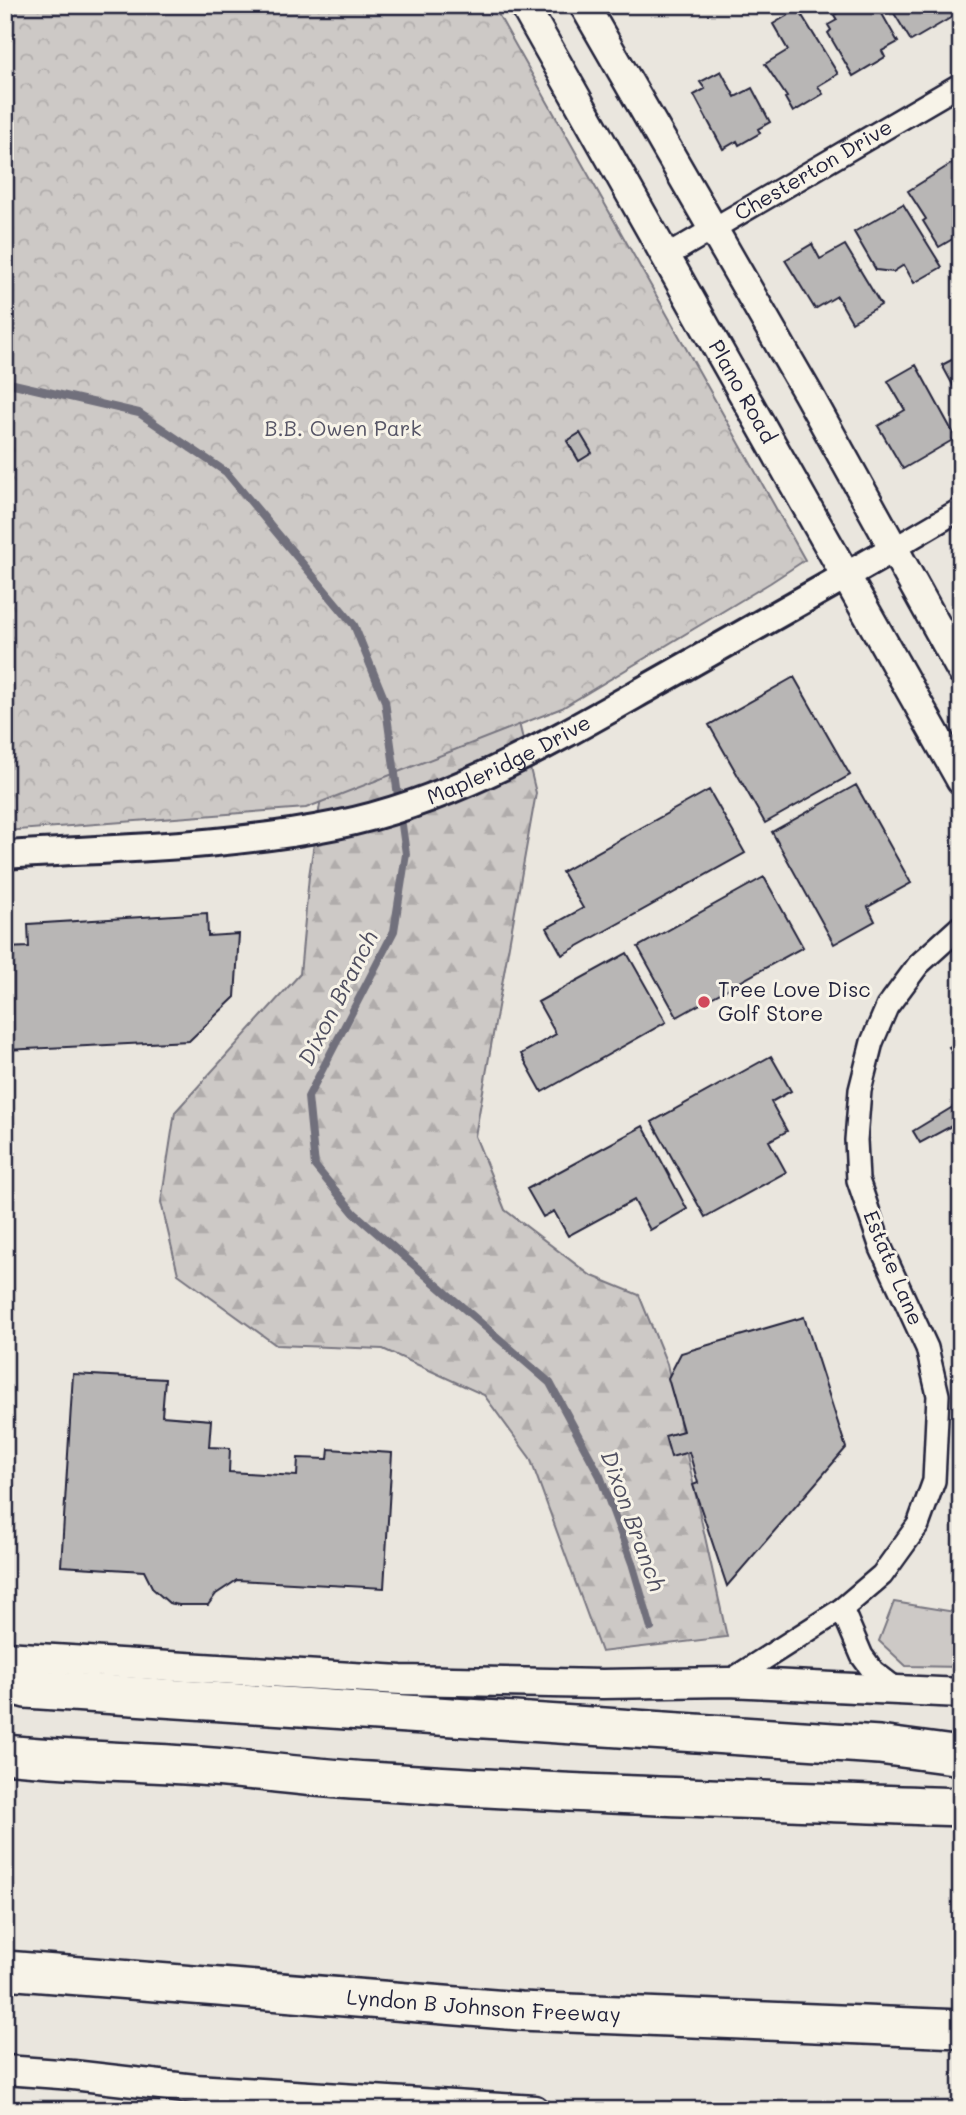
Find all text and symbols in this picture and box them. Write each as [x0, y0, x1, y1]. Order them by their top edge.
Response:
street label: Chesterton Drive [729, 112, 897, 226]
street label: Plano Road [704, 335, 783, 447]
park label: B.B. Owen Park [264, 414, 422, 441]
street label: Mapleridge Drive [423, 708, 595, 810]
water label: Dixon Branch [290, 925, 384, 1070]
place label: Tree Love Disc Golf Store [718, 975, 871, 1026]
marker: Tree Love Disc Golf Store [696, 994, 712, 1010]
street label: Estate Lane [858, 1206, 931, 1329]
water label: Dixon Branch [595, 1446, 673, 1595]
street label: Lyndon B Johnson Freeway [346, 1982, 621, 2027]

